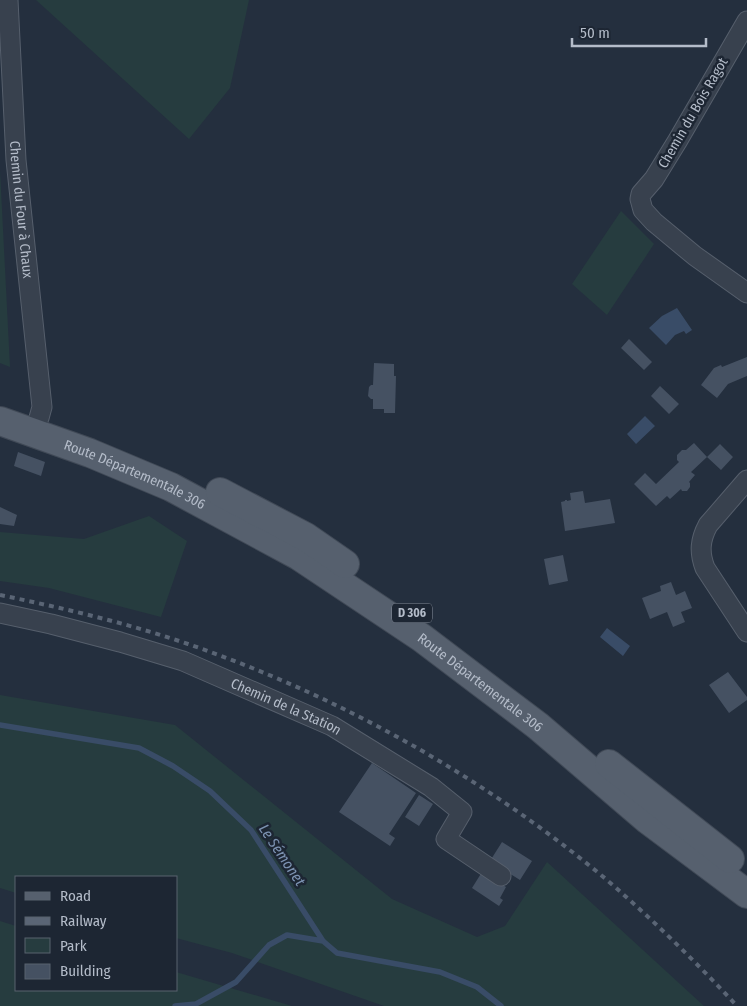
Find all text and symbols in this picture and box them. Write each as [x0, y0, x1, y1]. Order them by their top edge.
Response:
scale bar [572, 15, 706, 47]
text: 50 m [580, 24, 610, 42]
street label: Chemin du Bois Ragot [654, 54, 732, 171]
street label: Chemin du Four à Chaux [7, 140, 37, 280]
street label: Route Départementale 306 [62, 436, 209, 513]
road number: D 306 [392, 604, 432, 622]
street label: Route Départementale 306 [414, 629, 547, 735]
street label: Chemin de la Station [228, 674, 345, 738]
water label: Le Sémonet [255, 821, 309, 889]
legend [15, 876, 178, 991]
text: Road [60, 887, 91, 905]
text: Railway [60, 912, 107, 930]
text: Park [60, 937, 87, 955]
text: Building [60, 962, 111, 980]

